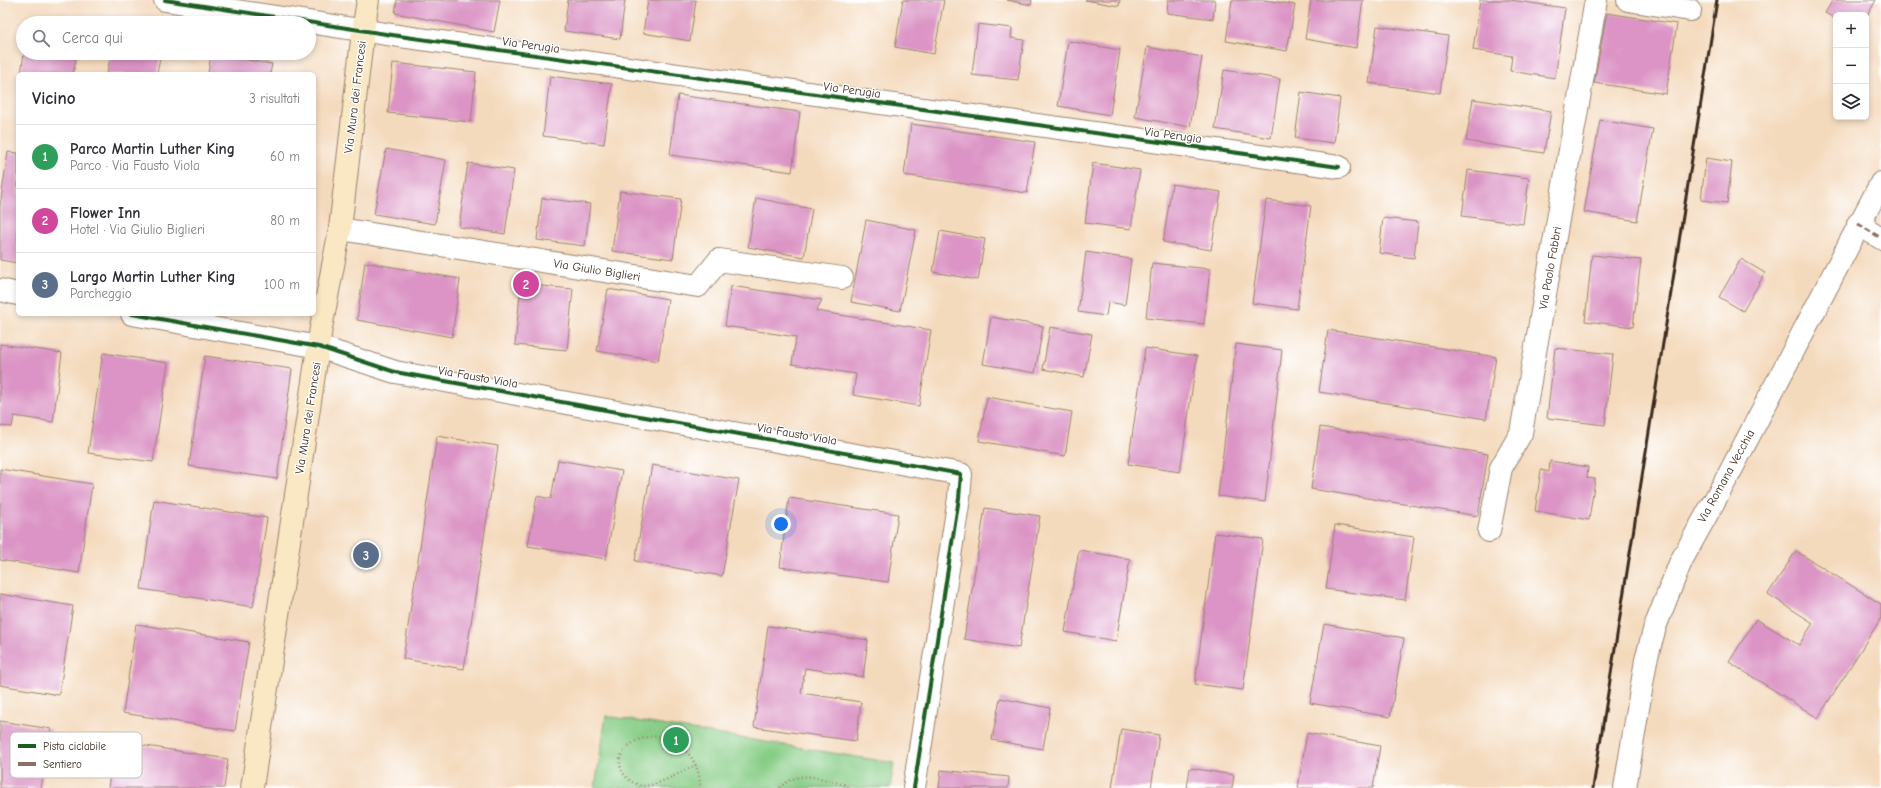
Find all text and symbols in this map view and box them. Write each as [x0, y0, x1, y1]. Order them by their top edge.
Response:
map controls [1833, 12, 1869, 120]
button: + [1833, 12, 1869, 48]
search box [16, 16, 316, 60]
icon: search [30, 27, 52, 49]
text: Cerca qui [62, 29, 123, 47]
street label: Via Perugia [501, 34, 561, 56]
street label: Via Mura dei Francesi [341, 40, 369, 154]
button: − [1833, 48, 1869, 84]
street label: Via Perugia [822, 79, 882, 101]
button: layers [1833, 84, 1869, 120]
text: Vicino [32, 89, 75, 108]
text: 3 risultati [249, 91, 300, 106]
street label: Via Perugia [1143, 124, 1203, 146]
text: Parco Martin Luther King [70, 140, 235, 158]
text: 1 [42, 149, 48, 164]
text: 60 m [270, 149, 300, 164]
text: Parco · Via Fausto Viola [70, 158, 200, 173]
text: Flower Inn [70, 204, 140, 222]
text: 2 [42, 213, 48, 228]
text: 80 m [270, 213, 300, 228]
text: Hotel · Via Giulio Biglieri [70, 222, 205, 237]
street label: Via Paolo Fabbri [1536, 225, 1564, 311]
street label: Via Giulio Biglieri [553, 256, 641, 284]
text: Largo Martin Luther King [70, 268, 236, 286]
pin: 2 [513, 269, 539, 299]
text: 3 [42, 277, 48, 292]
text: 100 m [264, 277, 300, 292]
text: Parcheggio [70, 286, 132, 301]
street label: Via Mura dei Francesi [292, 361, 324, 475]
street label: Via Fausto Viola [437, 363, 519, 391]
street label: Via Fausto Viola [756, 420, 838, 448]
street label: Via Romana Vecchia [1695, 427, 1757, 525]
your location [771, 514, 791, 534]
pin: 3 [353, 540, 379, 570]
pin: 1 [663, 725, 689, 755]
legend [10, 732, 142, 778]
text: Pista ciclabile [43, 740, 106, 753]
text: Sentiero [43, 758, 82, 771]

